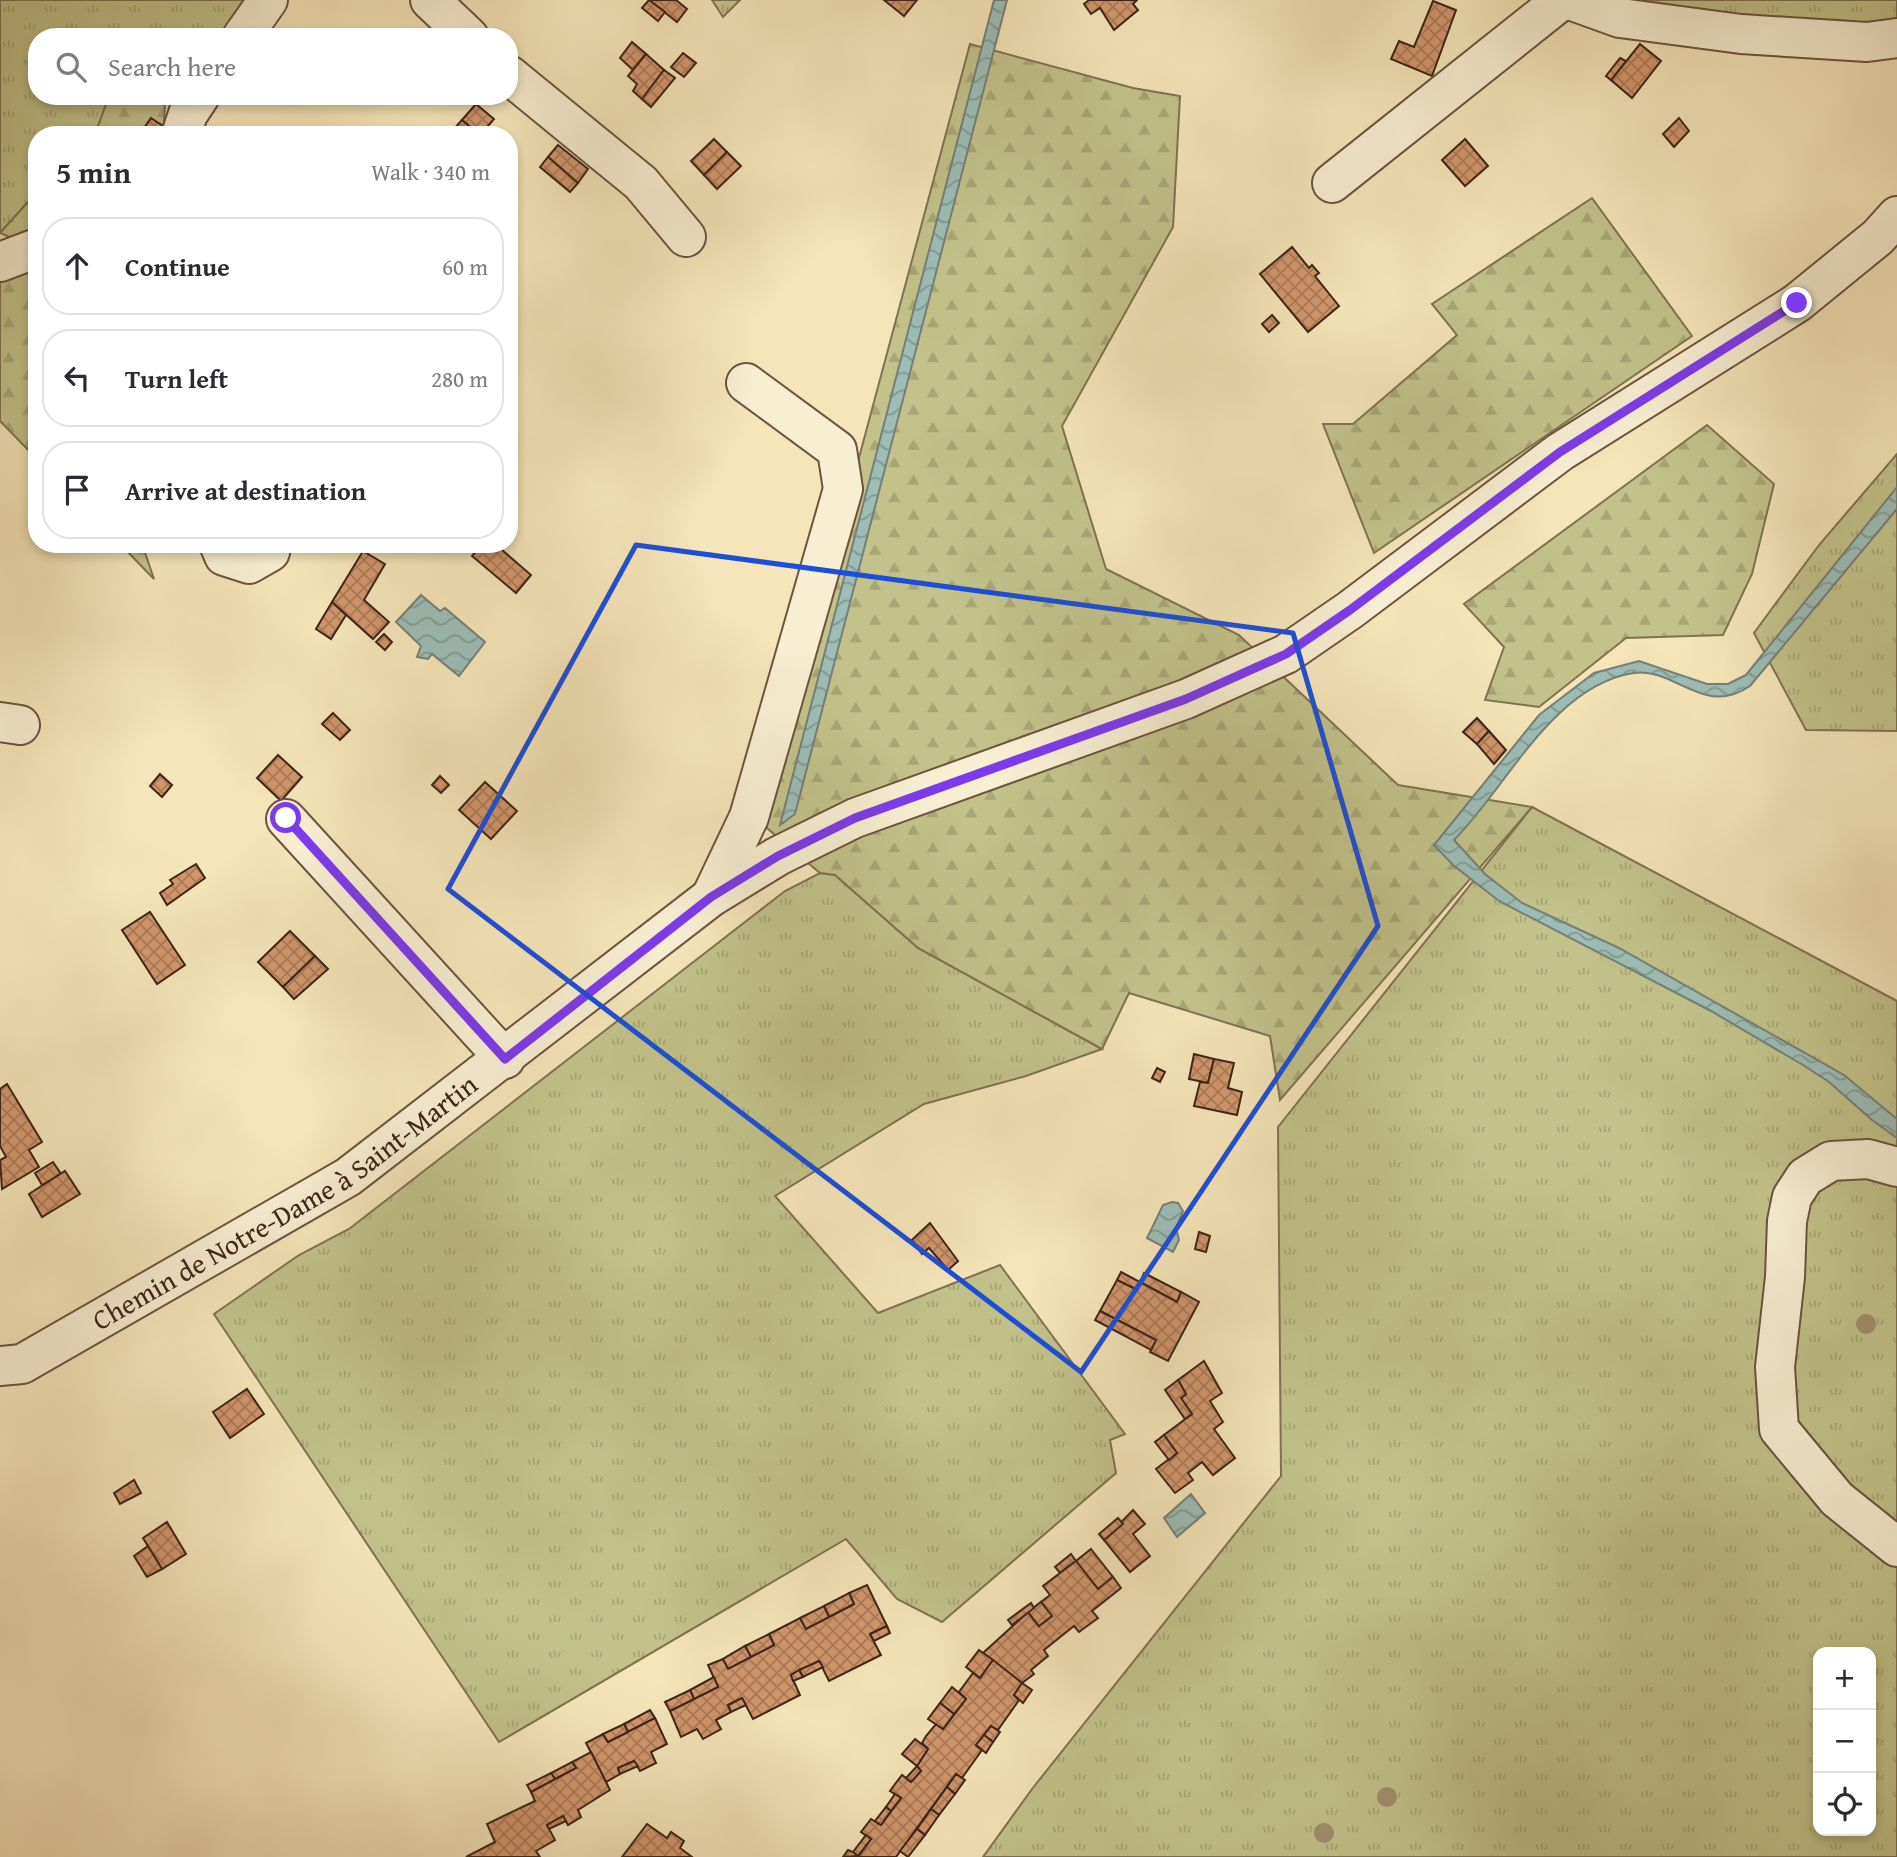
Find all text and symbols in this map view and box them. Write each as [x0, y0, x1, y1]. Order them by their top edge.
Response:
search box [28, 28, 518, 105]
text: Search here [108, 47, 236, 86]
icon: search [52, 48, 90, 86]
text: 5 min [56, 150, 131, 194]
text: Walk · 340 m [371, 155, 490, 188]
icon: ahead [58, 247, 96, 285]
text: Continue [125, 247, 230, 286]
text: 60 m [442, 250, 488, 283]
route end [1781, 287, 1812, 318]
icon: left [58, 359, 96, 397]
text: Turn left [125, 359, 228, 398]
text: 280 m [431, 362, 488, 395]
icon: arrive [58, 471, 96, 509]
text: Arrive at destination [125, 471, 366, 510]
route start [270, 802, 301, 833]
street label: Chemin de Notre-Dame à Saint-Martin [84, 1063, 486, 1340]
map controls [1813, 1647, 1876, 1836]
button: + [1813, 1647, 1876, 1710]
button: − [1813, 1710, 1876, 1773]
button: locate [1813, 1773, 1876, 1836]

